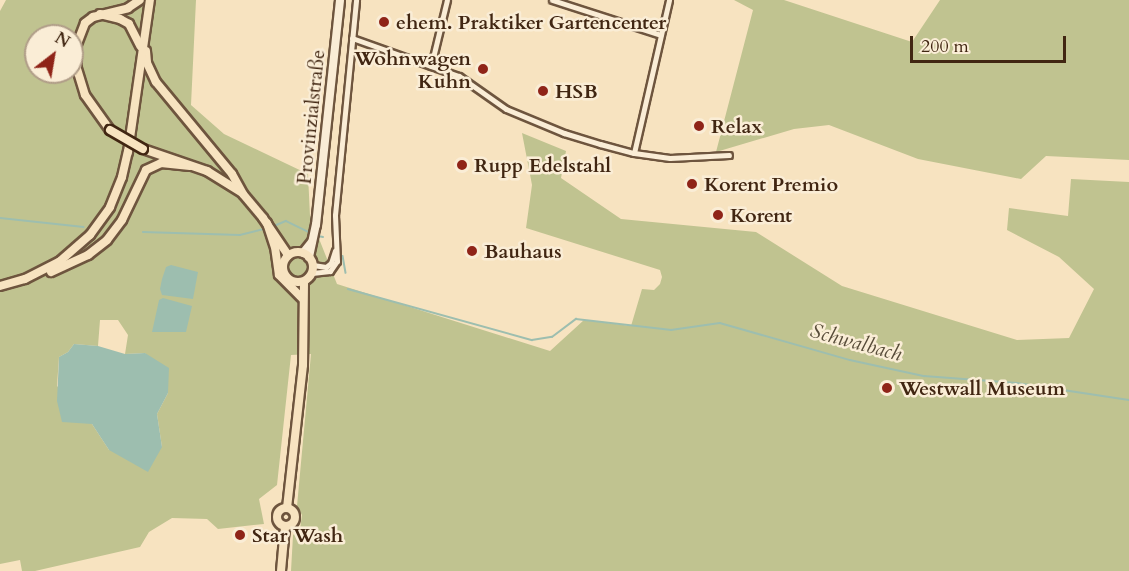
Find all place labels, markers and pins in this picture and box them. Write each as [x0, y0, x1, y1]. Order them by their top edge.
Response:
place label: ehem. Praktiker Gartencenter [396, 10, 666, 34]
marker: ehem. Praktiker Gartencenter [377, 15, 391, 29]
place label: Wohnwagen Kuhn [354, 46, 471, 93]
marker: Wohnwagen Kuhn [476, 62, 490, 76]
place label: HSB [555, 79, 598, 103]
marker: HSB [536, 84, 550, 98]
place label: Relax [711, 114, 762, 138]
marker: Relax [692, 119, 706, 133]
place label: Rupp Edelstahl [474, 153, 611, 177]
marker: Rupp Edelstahl [455, 158, 469, 172]
place label: Korent Premio [704, 172, 838, 196]
marker: Korent Premio [685, 177, 699, 191]
place label: Korent [730, 203, 792, 227]
marker: Korent [711, 208, 725, 222]
place label: Bauhaus [484, 239, 562, 263]
marker: Bauhaus [465, 244, 479, 258]
place label: Westwall Museum [899, 376, 1065, 400]
marker: Westwall Museum [880, 381, 894, 395]
place label: Star Wash [252, 523, 343, 547]
marker: Star Wash [233, 528, 247, 542]

